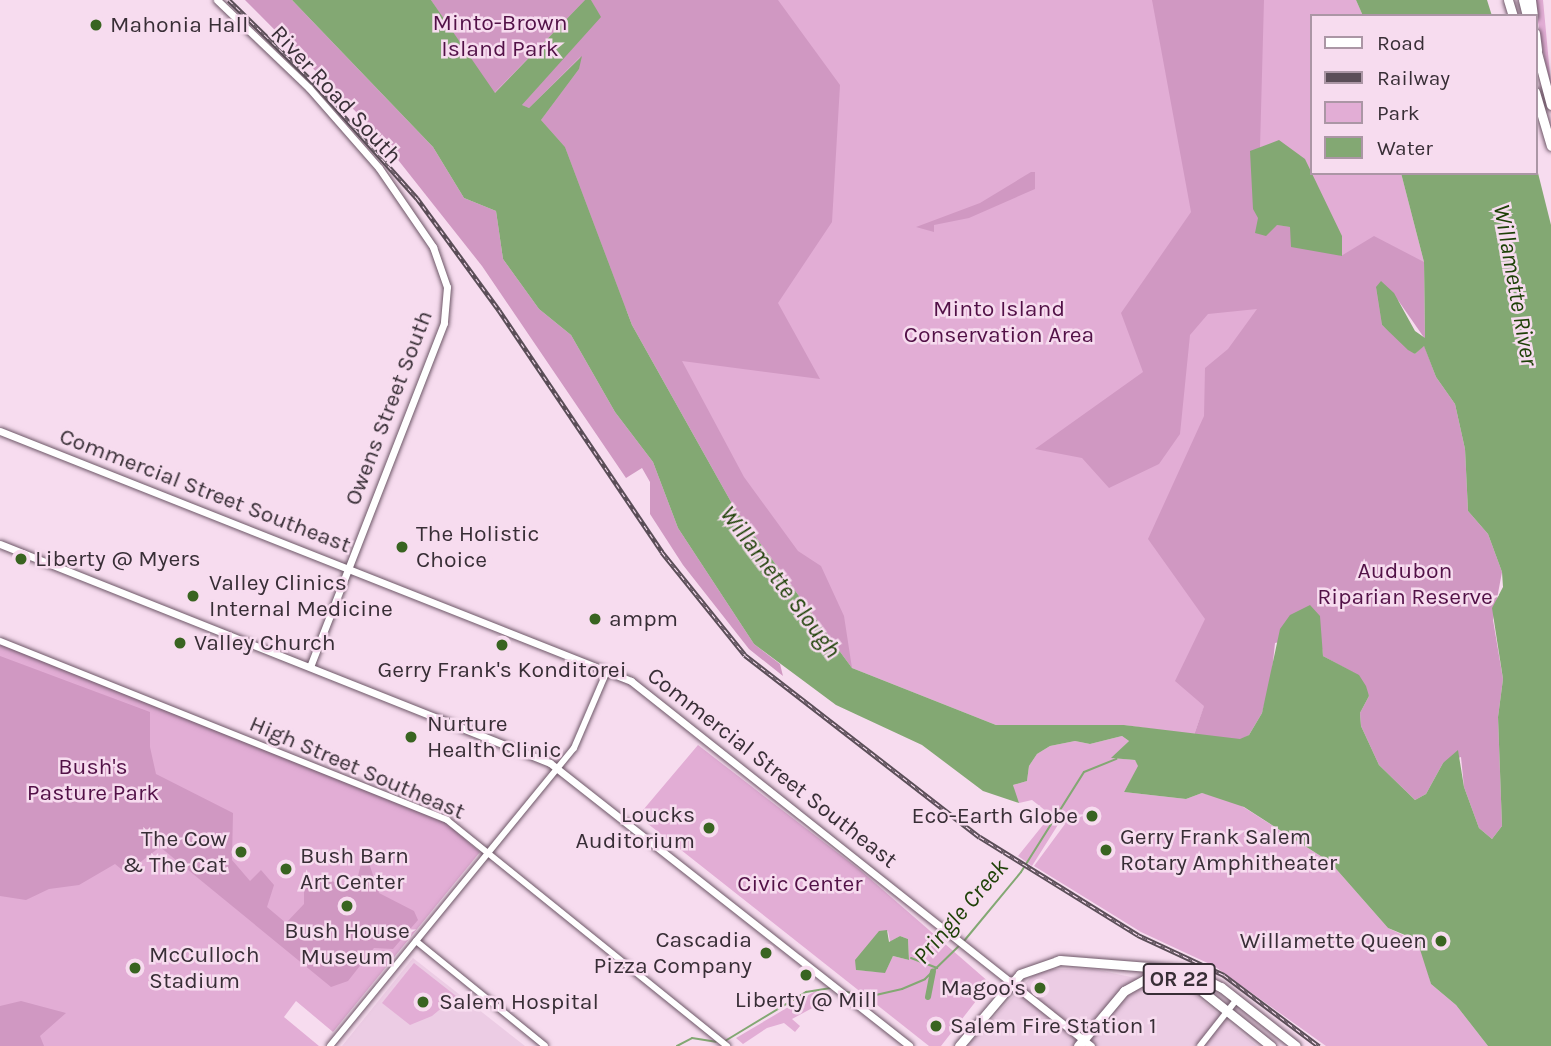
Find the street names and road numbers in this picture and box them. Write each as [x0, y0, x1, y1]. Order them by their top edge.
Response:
street label: River Road South [265, 20, 407, 170]
street label: Owens Street South [339, 307, 439, 509]
street label: Commercial Street Southeast [55, 423, 355, 559]
street label: Commercial Street Southeast [641, 662, 903, 874]
street label: High Street Southeast [245, 710, 469, 826]
road number: OR 22 [1142, 962, 1216, 996]

